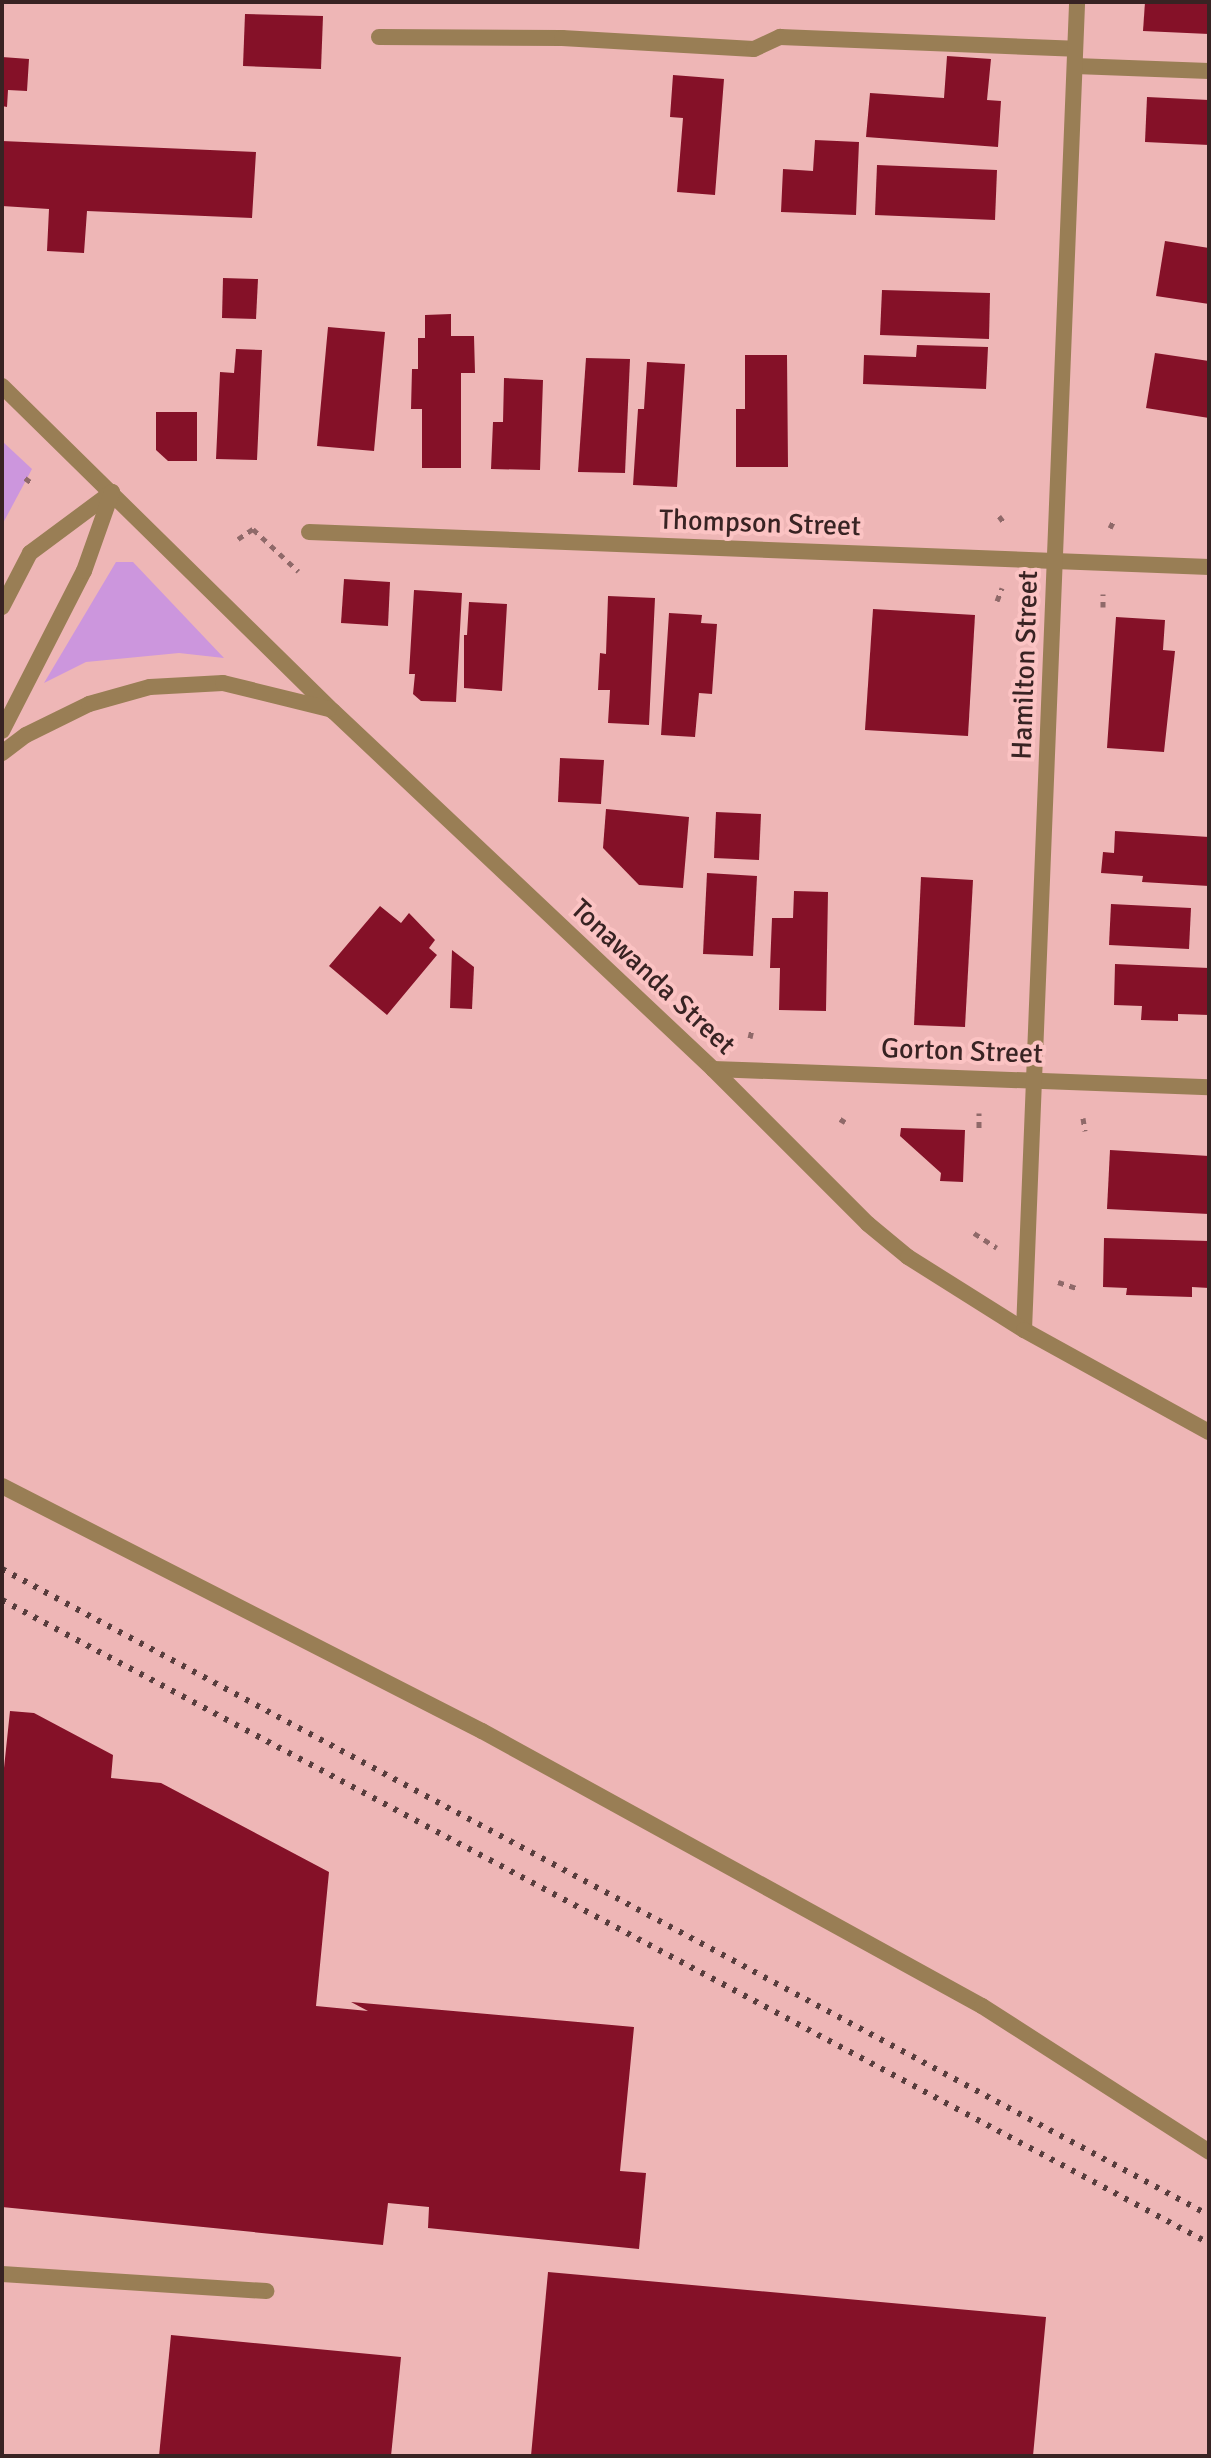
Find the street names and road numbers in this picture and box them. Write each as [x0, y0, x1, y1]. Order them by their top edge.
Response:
street label: Thompson Street [659, 503, 861, 543]
street label: Hamilton Street [1005, 570, 1045, 760]
street label: Tonawanda Street [564, 892, 742, 1062]
street label: Gorton Street [880, 1031, 1044, 1071]

